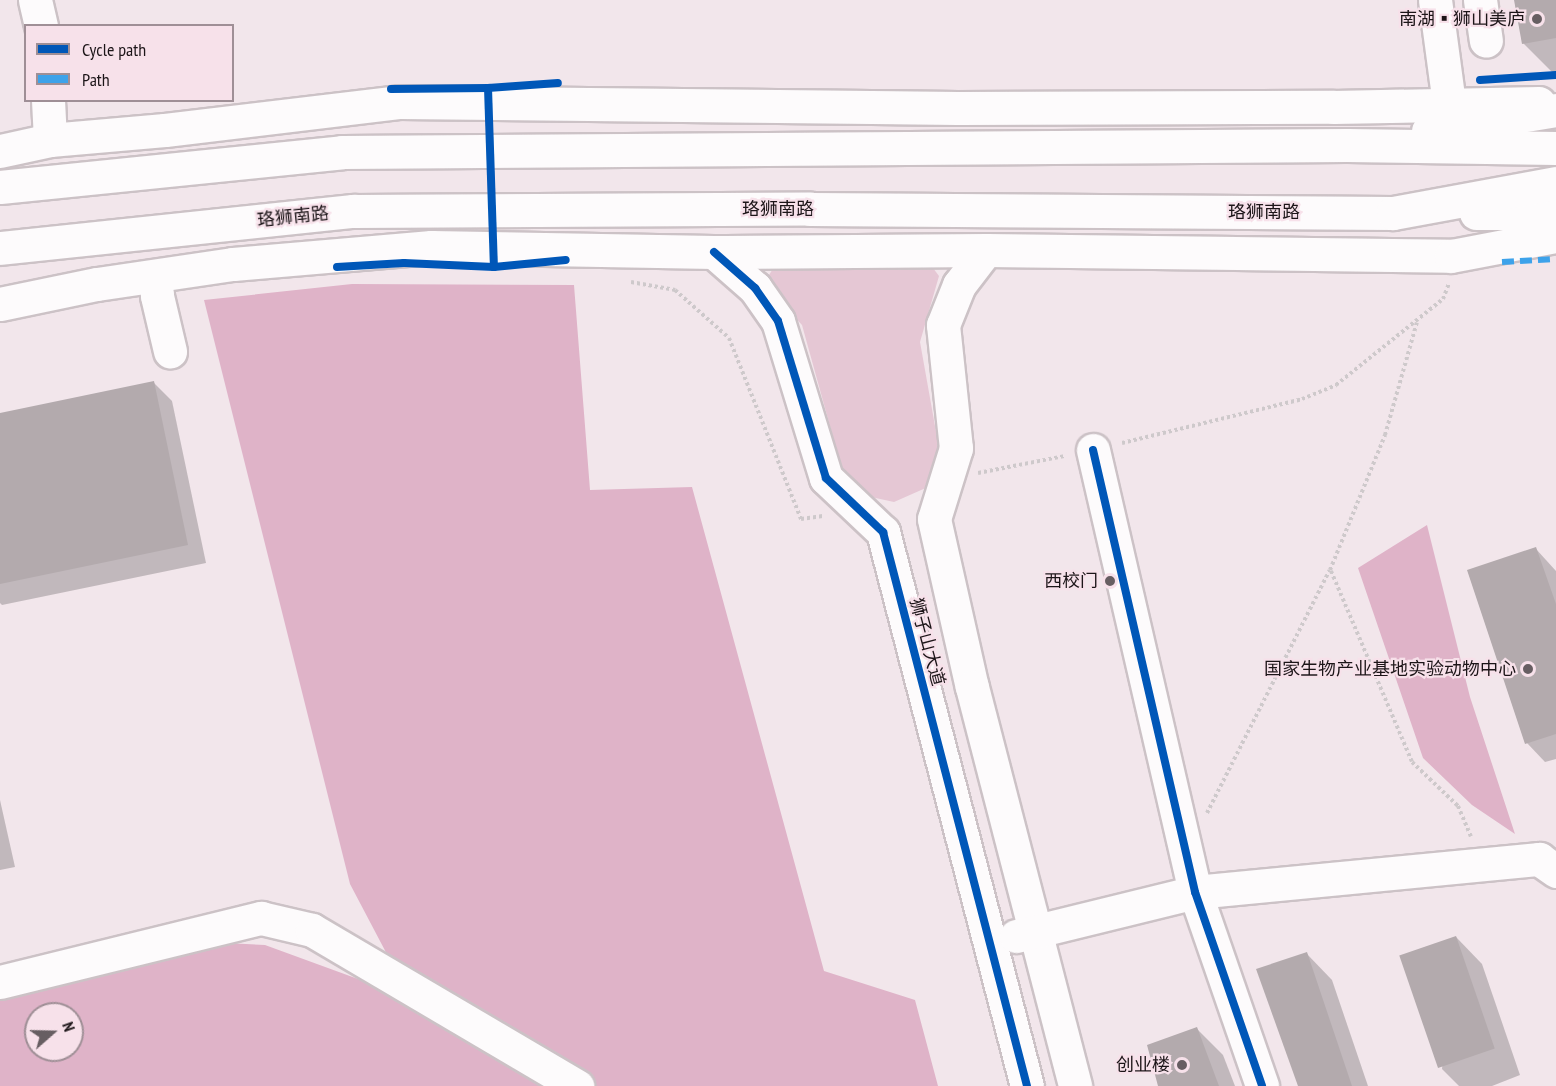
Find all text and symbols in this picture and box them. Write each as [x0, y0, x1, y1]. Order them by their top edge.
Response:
place label: 南湖▪狮山美庐 [1399, 8, 1525, 30]
marker: 南湖▪狮山美庐 [1530, 12, 1544, 26]
legend [24, 24, 234, 102]
text: Cycle path [82, 38, 146, 61]
text: Path [82, 68, 110, 91]
street label: 珞狮南路 [742, 198, 814, 220]
street label: 珞狮南路 [1228, 201, 1300, 223]
street label: 珞狮南路 [256, 202, 330, 232]
place label: 西校门 [1044, 570, 1098, 592]
marker: 西校门 [1103, 574, 1117, 588]
street label: 狮子山大道 [905, 596, 949, 688]
place label: 国家生物产业基地实验动物中心 [1264, 658, 1516, 680]
marker: 国家生物产业基地实验动物中心 [1521, 662, 1535, 676]
north arrow [24, 1002, 84, 1062]
text: N [58, 1019, 80, 1034]
place label: 创业楼 [1116, 1054, 1170, 1076]
marker: 创业楼 [1175, 1058, 1189, 1072]

